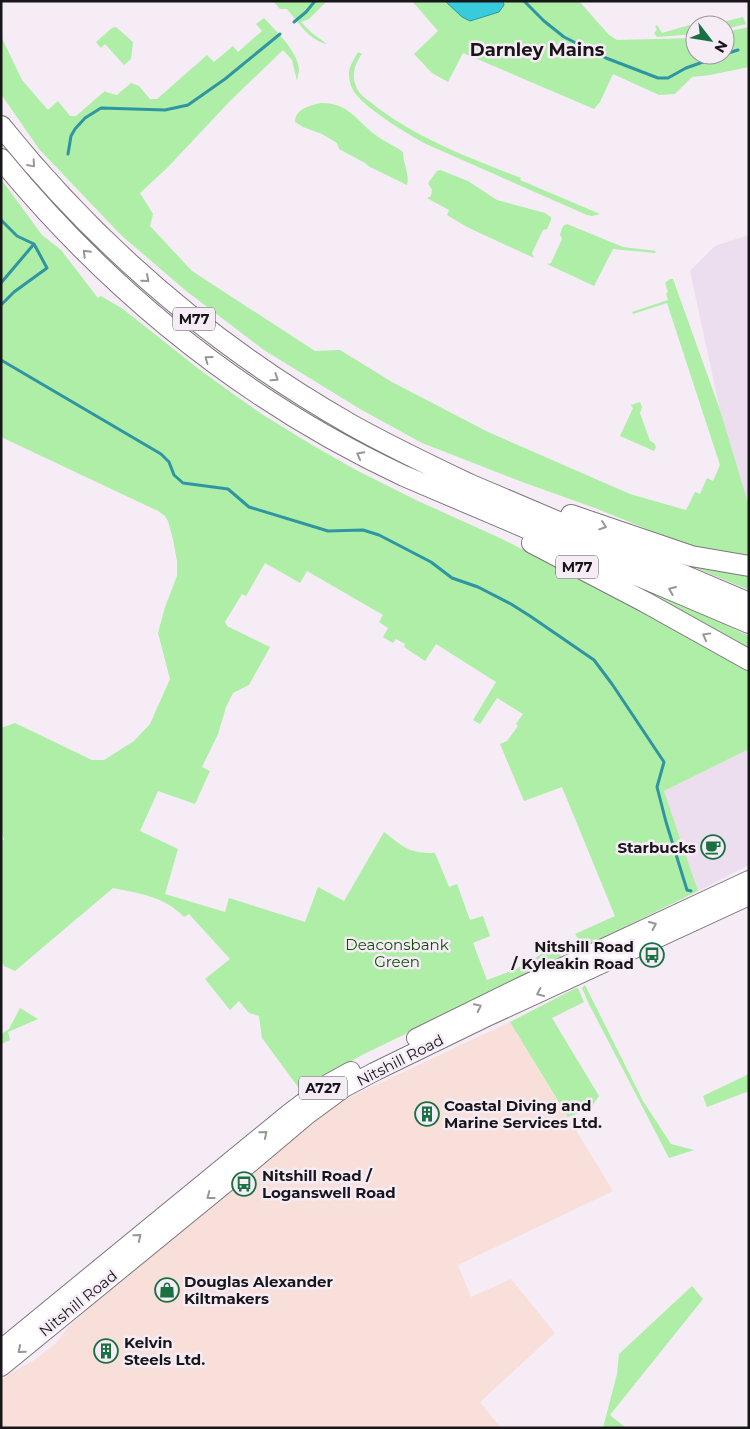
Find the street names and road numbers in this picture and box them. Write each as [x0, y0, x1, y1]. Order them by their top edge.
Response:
road number: M77 [173, 308, 215, 330]
road number: M77 [556, 556, 598, 578]
street label: Nitshill Road [353, 1030, 447, 1090]
road number: A727 [299, 1076, 347, 1100]
street label: Nitshill Road [35, 1266, 121, 1340]

